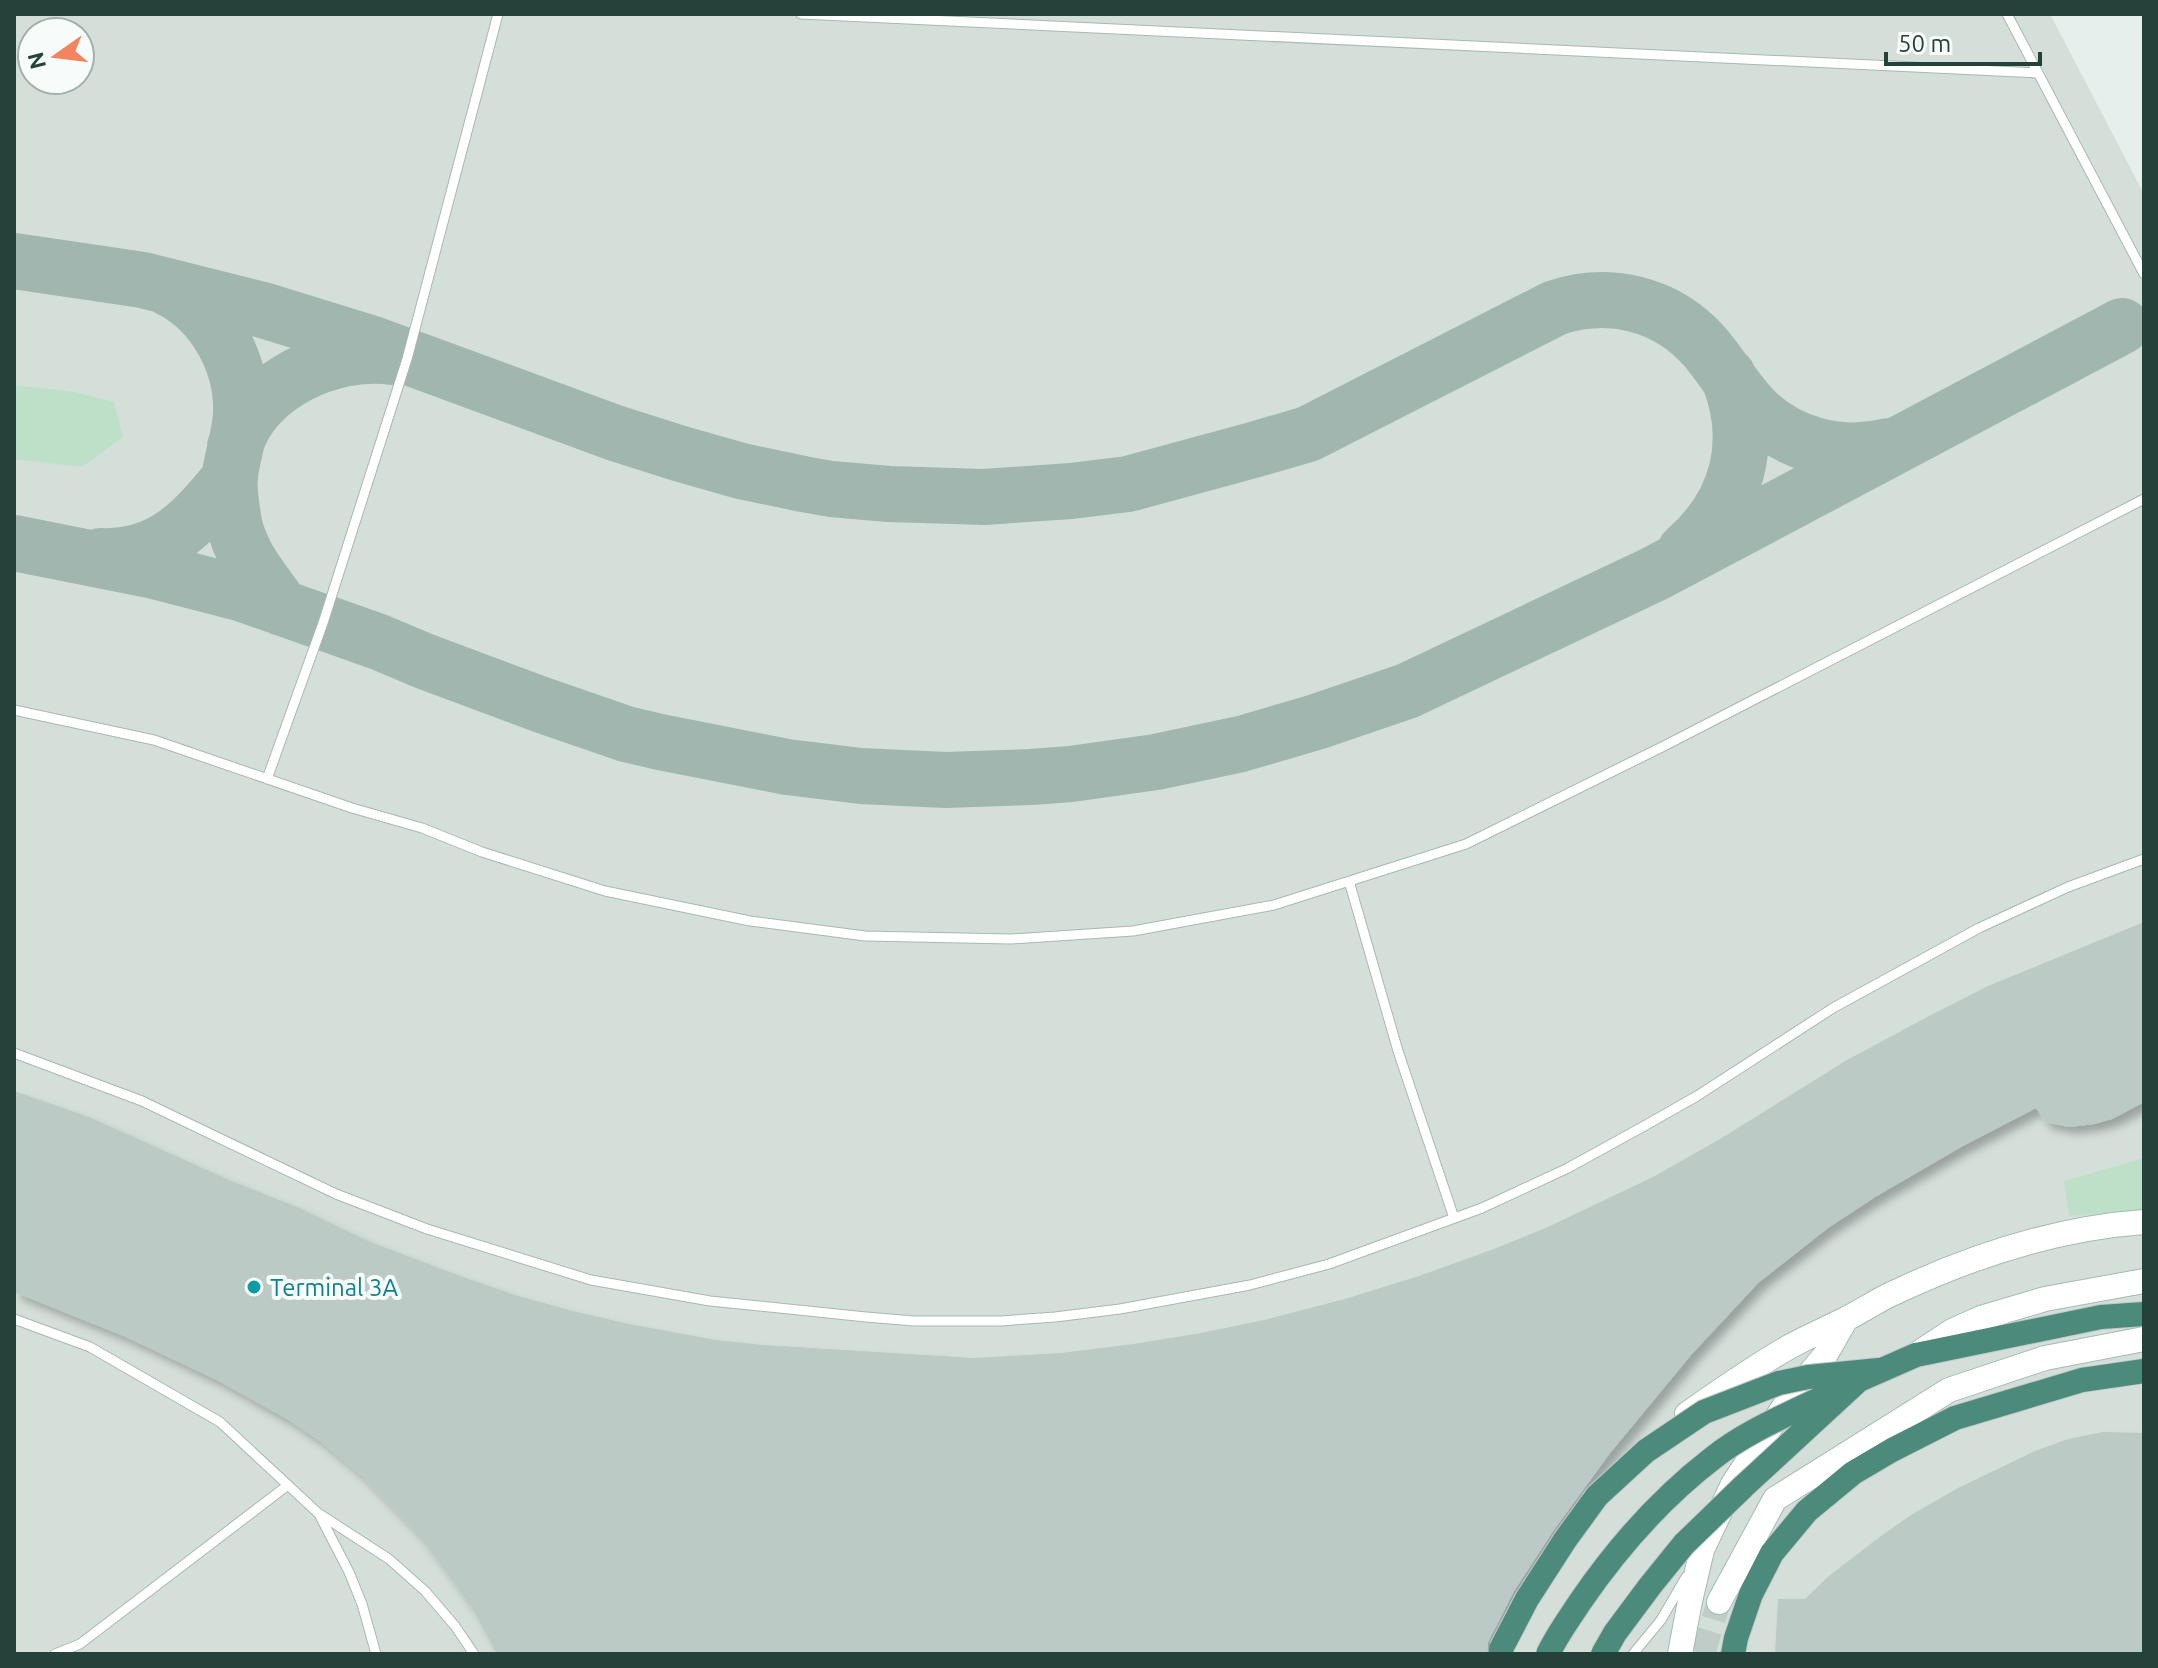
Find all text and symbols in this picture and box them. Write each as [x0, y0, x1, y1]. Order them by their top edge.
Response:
north arrow [16, 16, 96, 96]
scale bar [1886, 16, 2040, 66]
text: 50 m [1898, 30, 1951, 57]
text: N [22, 50, 50, 72]
place label: Terminal 3A [270, 1274, 398, 1301]
marker: Terminal 3A [245, 1278, 263, 1296]

